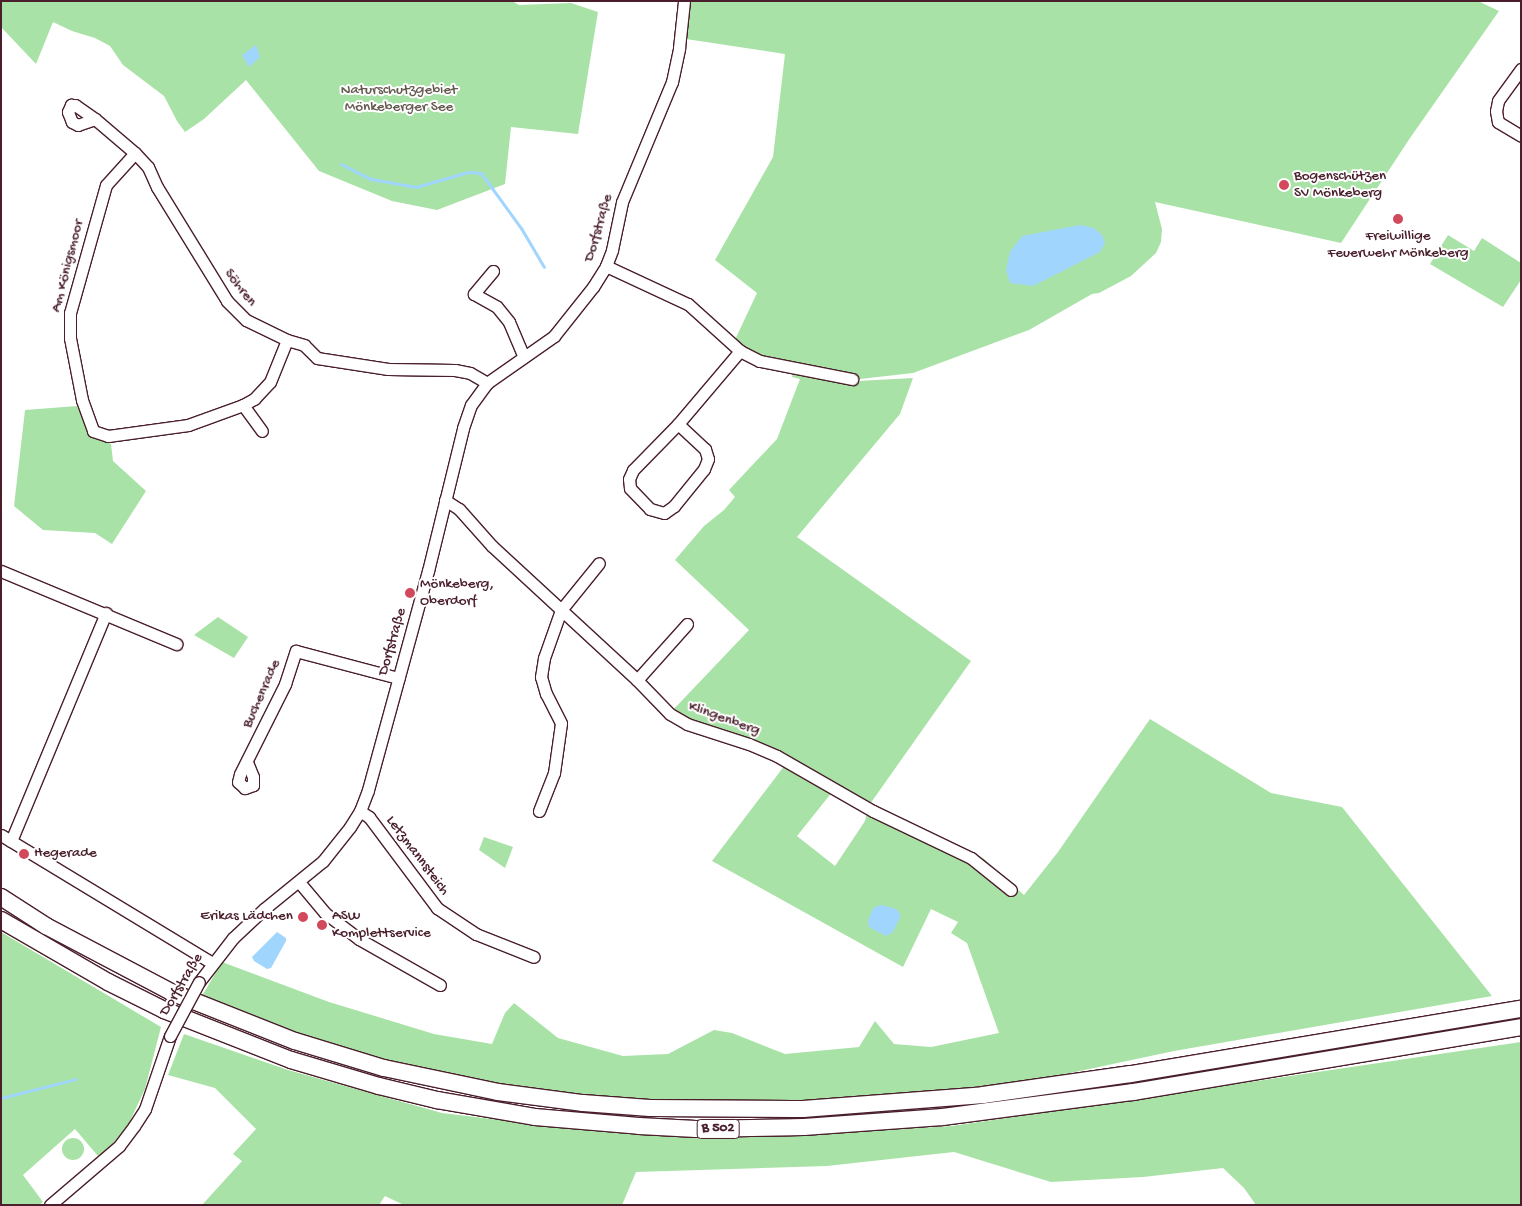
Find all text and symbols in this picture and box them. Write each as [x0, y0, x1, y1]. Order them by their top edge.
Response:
park label: Naturschutzgebiet Mönkeberger See [341, 81, 457, 116]
place label: Bogenschützen SV Mönkeberg [1294, 167, 1386, 202]
marker: Bogenschützen SV Mönkeberg [1278, 179, 1290, 191]
street label: Dorfstraße [581, 192, 617, 264]
marker: Freiwillige Feuerwehr Mönkeberg [1392, 213, 1404, 225]
street label: Am Königsmoor [48, 218, 88, 314]
place label: Freiwillige Feuerwehr Mönkeberg [1327, 227, 1469, 262]
street label: Söhren [220, 266, 260, 310]
place label: Mönkeberg, Oberdorf [420, 575, 494, 610]
marker: Mönkeberg, Oberdorf [404, 587, 416, 599]
street label: Dorfstraße [375, 606, 411, 678]
street label: Buchenrade [239, 657, 285, 731]
street label: Klingenberg [686, 698, 762, 740]
street label: Letzmannsteich [381, 813, 453, 899]
place label: Hegerade [34, 845, 97, 863]
marker: Hegerade [18, 848, 30, 860]
place label: ASW Komplettservice [332, 907, 431, 942]
place label: Erikas Lädchen [200, 908, 293, 926]
marker: Erikas Lädchen [297, 911, 309, 923]
marker: ASW Komplettservice [316, 919, 328, 931]
street label: Dorfstraße [156, 951, 208, 1019]
road number: B 502 [696, 1118, 740, 1140]

